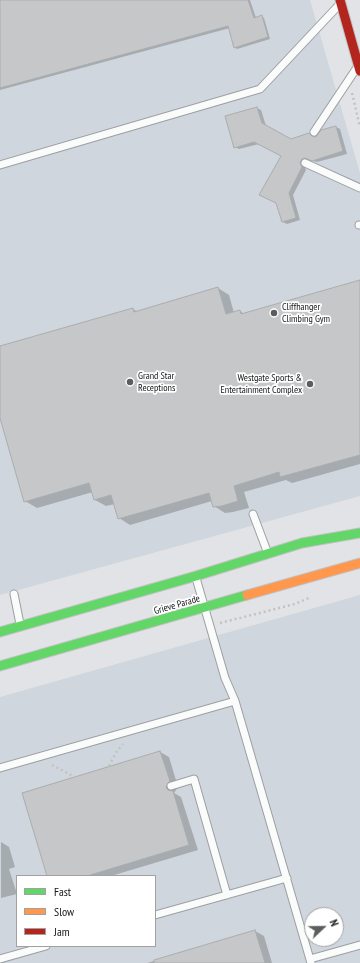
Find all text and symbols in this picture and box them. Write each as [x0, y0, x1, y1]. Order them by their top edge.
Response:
place label: Cliffhanger Climbing Gym [282, 301, 330, 324]
marker: Cliffhanger Climbing Gym [269, 308, 279, 318]
place label: Grand Star Receptions [138, 370, 175, 394]
place label: Westgate Sports & Entertainment Complex [220, 372, 302, 396]
marker: Grand Star Receptions [125, 377, 135, 387]
marker: Westgate Sports & Entertainment Complex [305, 379, 315, 389]
street label: Grieve Parade [153, 593, 201, 617]
legend [16, 875, 156, 947]
text: Fast [54, 884, 71, 899]
text: Slow [54, 904, 74, 919]
north arrow [304, 907, 344, 947]
text: N [327, 917, 342, 928]
text: Jam [54, 924, 70, 939]

